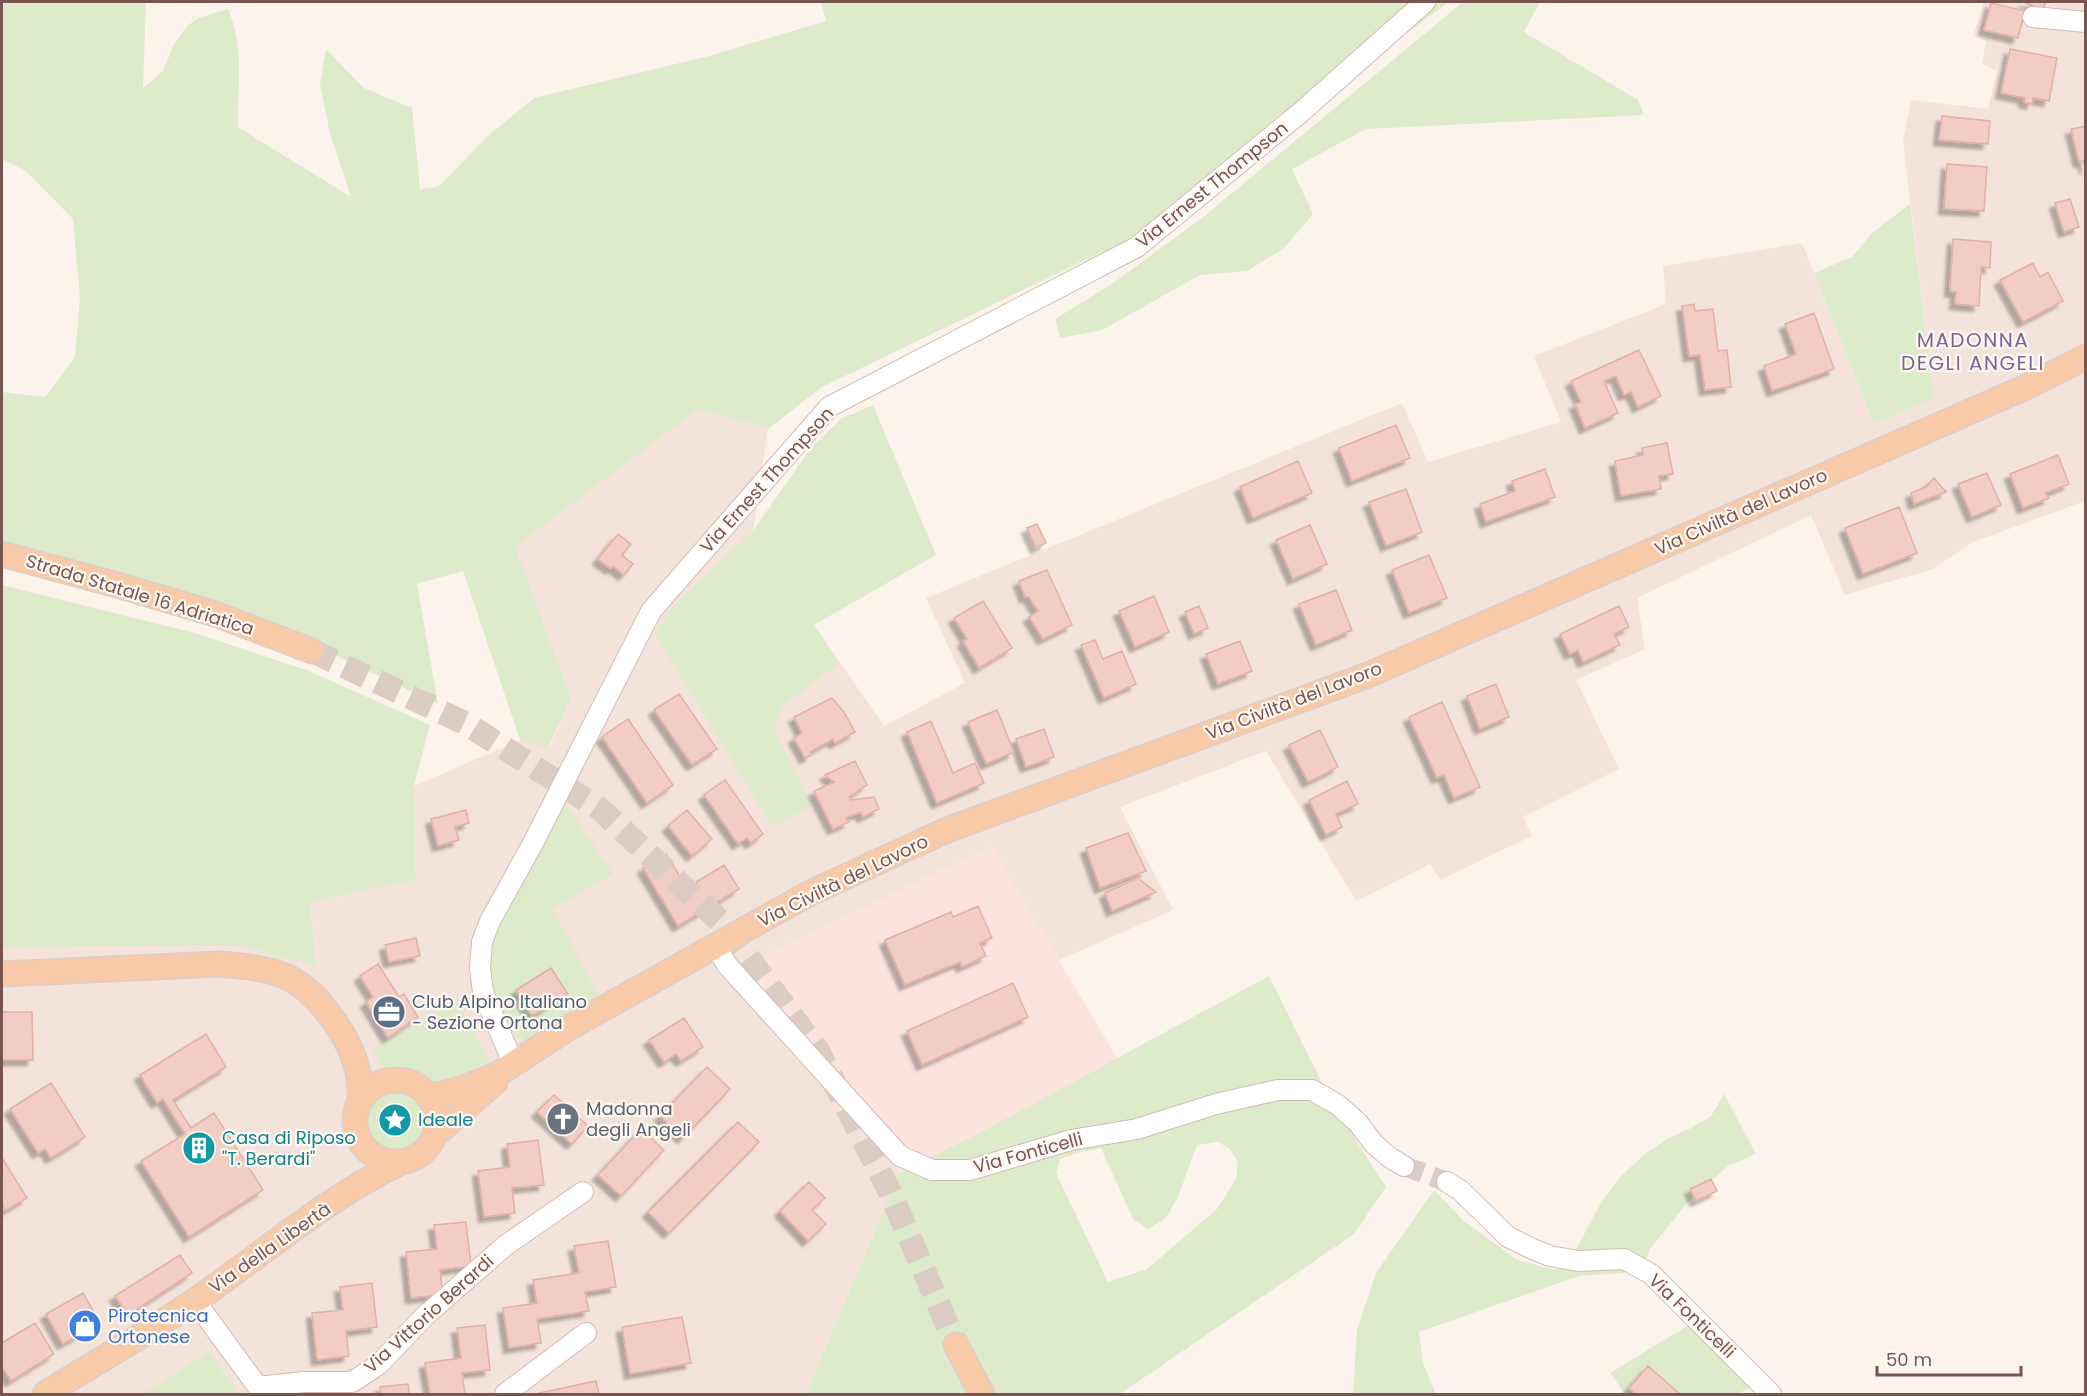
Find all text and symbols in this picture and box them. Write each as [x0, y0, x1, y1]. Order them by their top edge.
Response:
street label: Via Ernest Thompson [1130, 115, 1293, 254]
district label: MADONNA DEGLI ANGELI [1901, 326, 2045, 377]
street label: Via Ernest Thompson [694, 401, 839, 558]
street label: Via Civiltà del Lavoro [1650, 462, 1831, 561]
street label: Strada Statale 16 Adriatica [23, 548, 257, 641]
street label: Via Civiltà del Lavoro [1202, 655, 1385, 746]
street label: Via Civiltà del Lavoro [753, 828, 932, 933]
place label: Club Alpino Italiano - Sezione Ortona [412, 989, 587, 1035]
office icon: Club Alpino Italiano - Sezione Ortona [371, 994, 407, 1030]
place label: Madonna degli Angeli [586, 1096, 691, 1142]
church icon: Madonna degli Angeli [545, 1101, 581, 1137]
place icon: Ideale [377, 1102, 413, 1138]
place label: Ideale [418, 1107, 474, 1132]
place label: Casa di Riposo "T. Berardi" [222, 1125, 356, 1171]
street label: Via Fonticelli [971, 1126, 1085, 1179]
building icon: Casa di Riposo "T. Berardi" [181, 1130, 217, 1166]
street label: Via della Libertà [204, 1196, 336, 1299]
street label: Via Vittorio Berardi [358, 1249, 499, 1379]
street label: Via Fonticelli [1643, 1268, 1741, 1364]
place label: Pirotecnica Ortonese [108, 1303, 209, 1349]
shop icon: Pirotecnica Ortonese [67, 1308, 103, 1344]
scale bar [1877, 1339, 2021, 1377]
text: 50 m [1886, 1347, 1932, 1372]

